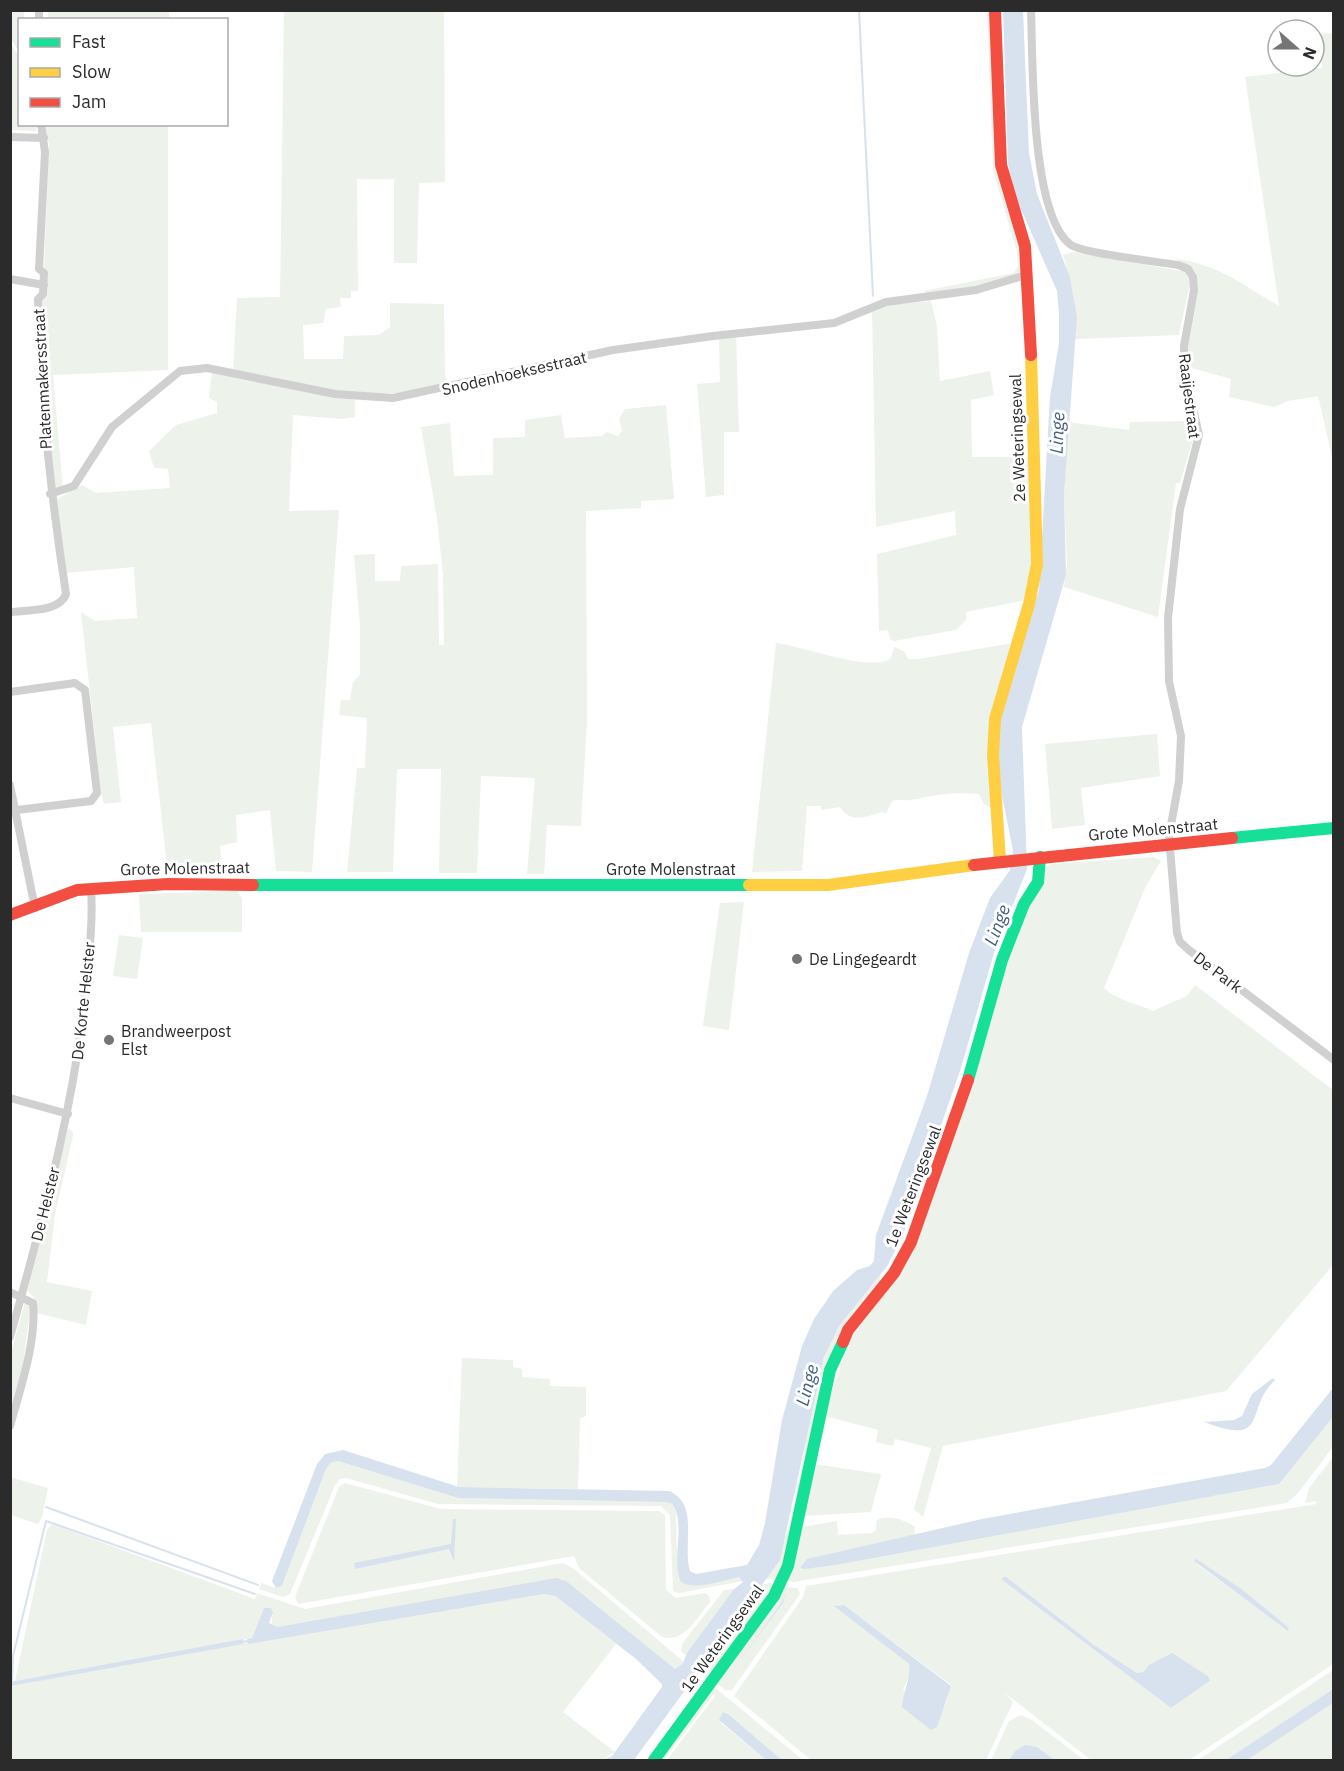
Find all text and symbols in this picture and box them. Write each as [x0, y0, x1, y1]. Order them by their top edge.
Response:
legend [18, 18, 228, 126]
north arrow [1266, 18, 1326, 78]
text: Fast [72, 30, 106, 53]
text: N [1299, 44, 1321, 62]
text: Slow [72, 60, 111, 83]
text: Jam [72, 90, 107, 113]
street label: Platenmakersstraat [28, 308, 56, 450]
street label: Snodenhoeksestraat [440, 347, 588, 399]
street label: Raaijestraat [1175, 352, 1205, 440]
street label: 2e Weteringsewal [1005, 374, 1029, 502]
water label: Linge [1044, 411, 1070, 455]
street label: Grote Molenstraat [1087, 813, 1219, 845]
street label: Grote Molenstraat [120, 857, 250, 879]
street label: Grote Molenstraat [606, 859, 736, 879]
water label: Linge [979, 901, 1015, 949]
street label: De Korte Helster [67, 941, 99, 1061]
street label: De Park [1190, 947, 1247, 997]
place label: De Lingegeardt [809, 949, 917, 969]
marker: De Lingegeardt [790, 952, 804, 966]
place label: Brandweerpost Elst [121, 1021, 231, 1059]
marker: Brandweerpost Elst [102, 1033, 116, 1047]
street label: 1e Weteringsewal [881, 1123, 945, 1249]
street label: De Helster [26, 1165, 64, 1243]
water label: Linge [790, 1362, 824, 1408]
street label: 1e Weteringsewal [676, 1580, 768, 1696]

